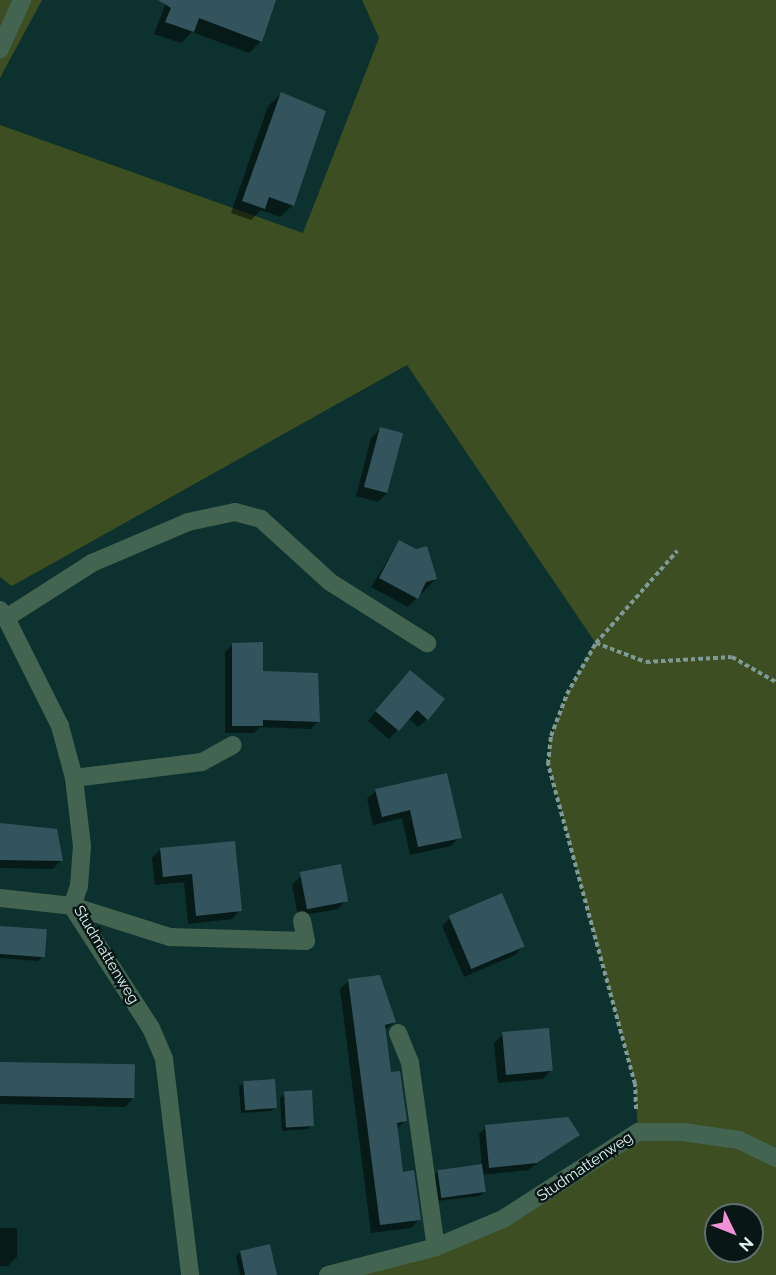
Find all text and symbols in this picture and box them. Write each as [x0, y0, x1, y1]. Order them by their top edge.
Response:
street label: Studmattenweg [70, 903, 142, 1007]
street label: Studmattenweg [534, 1128, 636, 1206]
north arrow [704, 1203, 764, 1263]
text: N [735, 1233, 757, 1255]

